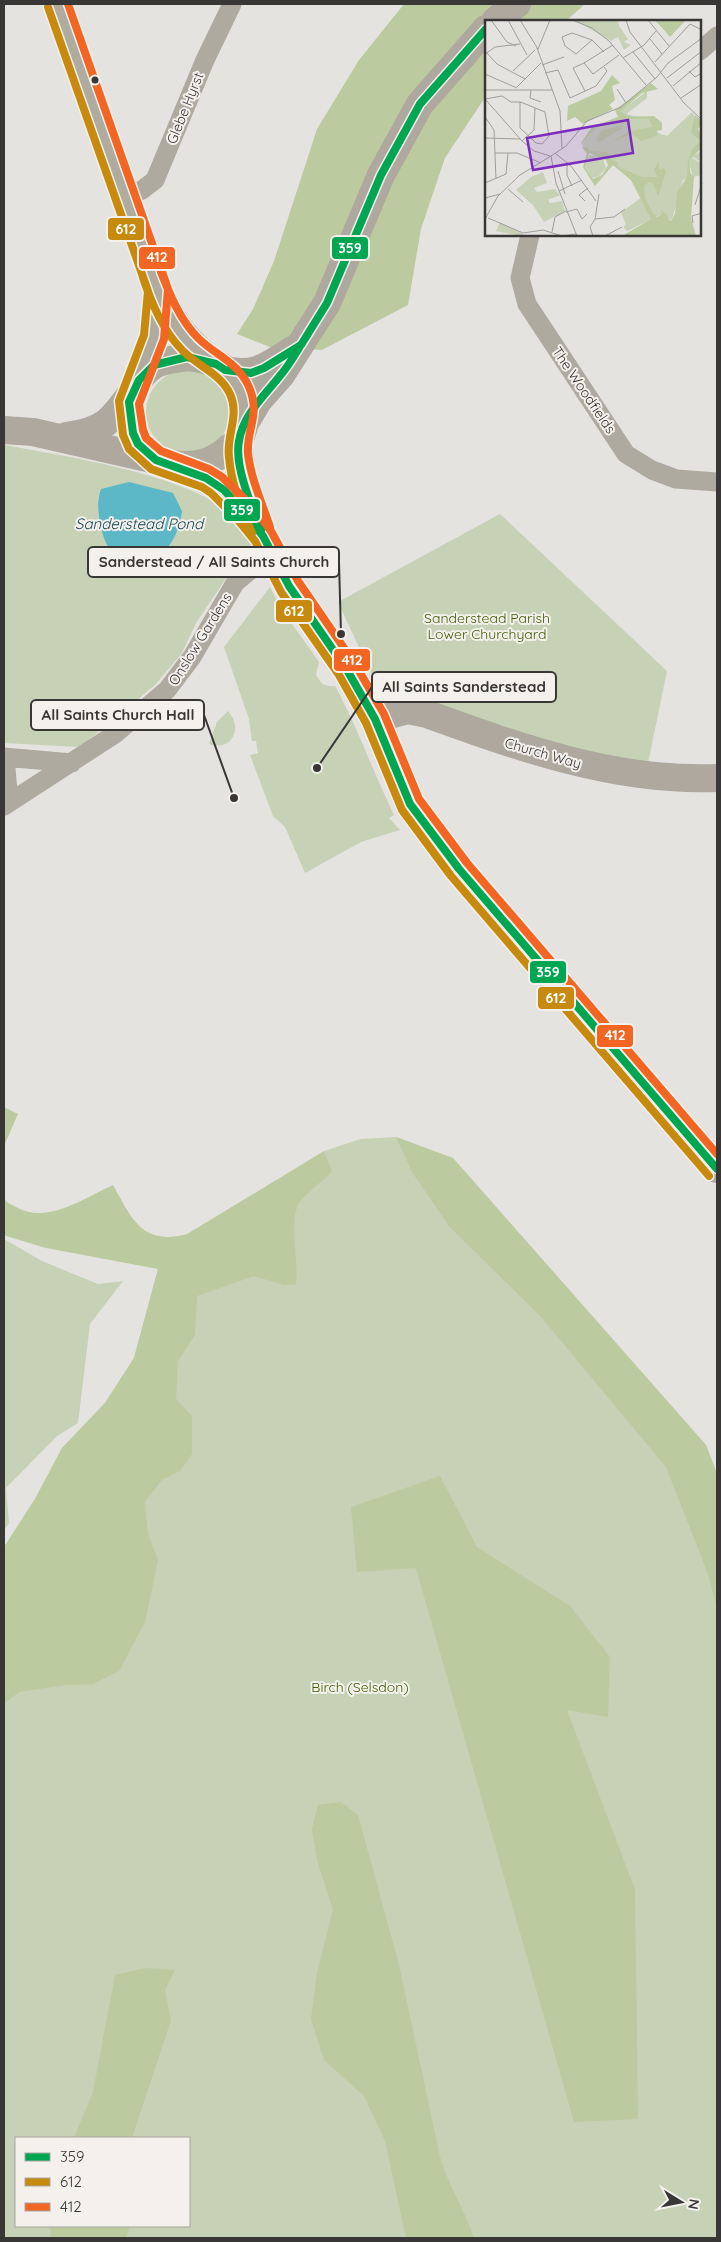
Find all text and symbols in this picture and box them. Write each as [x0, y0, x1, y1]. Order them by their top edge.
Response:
inset map [485, 20, 701, 236]
street label: Glebe Hyrst [162, 69, 208, 146]
unlabelled marker [90, 75, 100, 85]
line badge: 612 [107, 217, 145, 241]
text: 612 [116, 220, 136, 238]
line badge: 359 [331, 236, 369, 260]
text: 359 [338, 239, 362, 257]
line badge: 412 [138, 246, 176, 270]
text: 412 [146, 248, 168, 266]
street label: The Woodfields [548, 343, 620, 437]
line badge: 359 [223, 498, 261, 522]
text: 359 [230, 501, 254, 519]
water label: Sanderstead Pond [75, 514, 205, 533]
callout: Sanderstead / All Saints Church [88, 547, 339, 577]
text: Sanderstead / All Saints Church [99, 552, 329, 571]
street label: Onslow Gardens [164, 589, 236, 689]
line badge: 612 [275, 599, 313, 623]
text: 612 [284, 602, 304, 620]
park label: Sanderstead Parish Lower Churchyard [424, 609, 550, 643]
line badge: 412 [333, 648, 371, 672]
text: 412 [341, 651, 363, 669]
callout: All Saints Sanderstead [372, 672, 556, 702]
text: All Saints Sanderstead [382, 677, 546, 696]
callout: All Saints Church Hall [31, 700, 204, 730]
text: All Saints Church Hall [42, 705, 194, 724]
street label: Church Way [503, 733, 583, 773]
line badge: 359 [529, 960, 567, 984]
text: 359 [536, 963, 560, 981]
line badge: 612 [537, 986, 575, 1010]
text: 612 [546, 989, 566, 1007]
line badge: 412 [596, 1024, 634, 1048]
text: 412 [604, 1026, 626, 1044]
park label: Birch (Selsdon) [311, 1678, 409, 1696]
legend [15, 2137, 190, 2227]
text: 359 [60, 2147, 84, 2166]
text: 612 [60, 2172, 82, 2191]
north arrow [656, 2177, 706, 2227]
text: 412 [60, 2197, 82, 2216]
text: N [684, 2198, 704, 2211]

